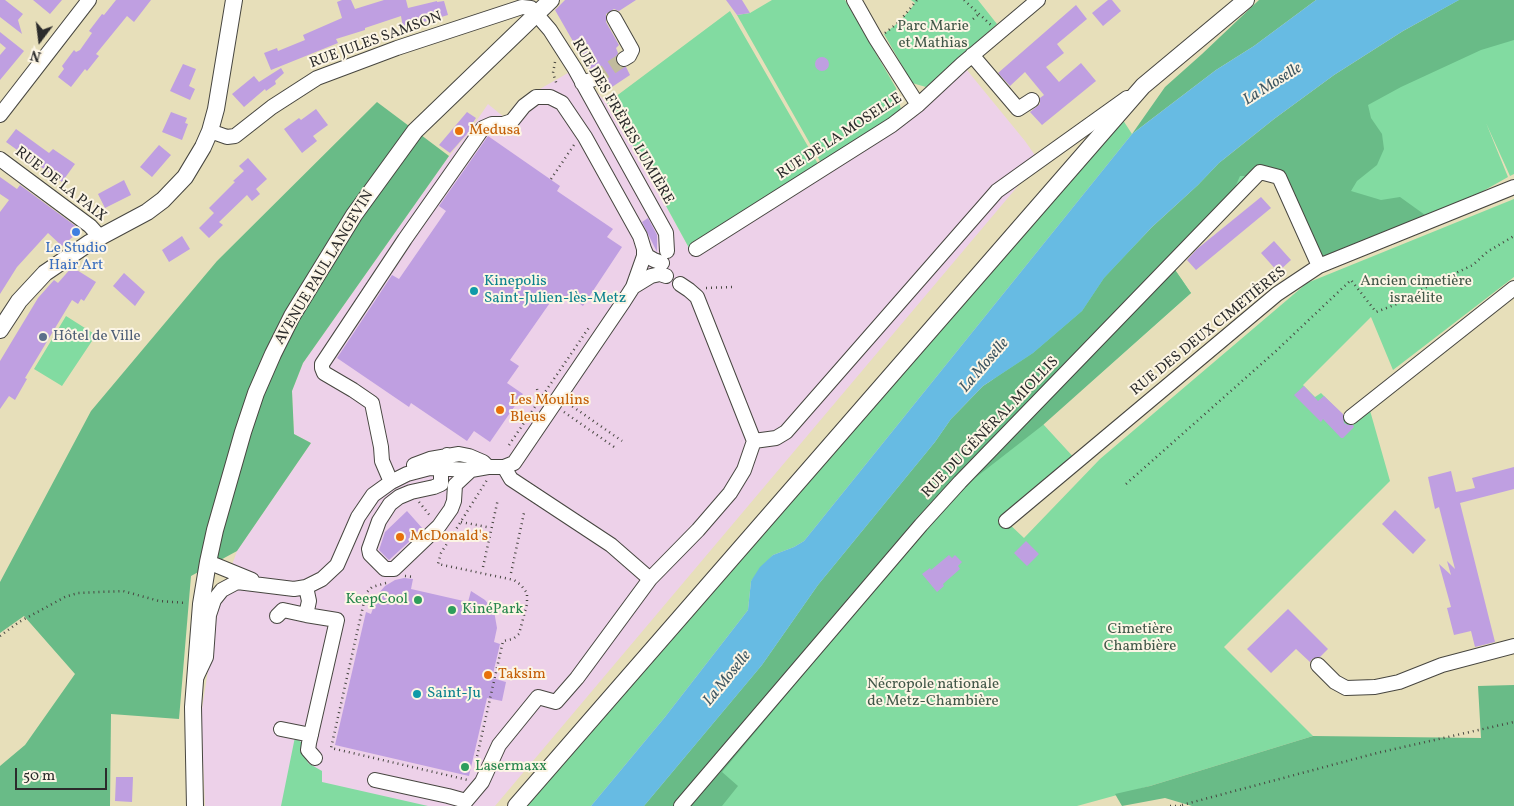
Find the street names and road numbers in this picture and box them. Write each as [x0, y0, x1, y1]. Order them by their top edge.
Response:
street label: RUE JULES SAMSON [307, 9, 445, 73]
street label: RUE DES FRÈRES LUMIÈRE [567, 36, 677, 208]
street label: RUE DE LA MOSELLE [774, 90, 906, 184]
street label: RUE DE LA PAIX [11, 144, 109, 226]
street label: AVENUE PAUL LANGEVIN [272, 188, 378, 348]
street label: RUE DES DEUX CIMETIÈRES [1128, 264, 1290, 400]
street label: RUE DU GÉNÉRAL MIOLLIS [919, 354, 1063, 502]

